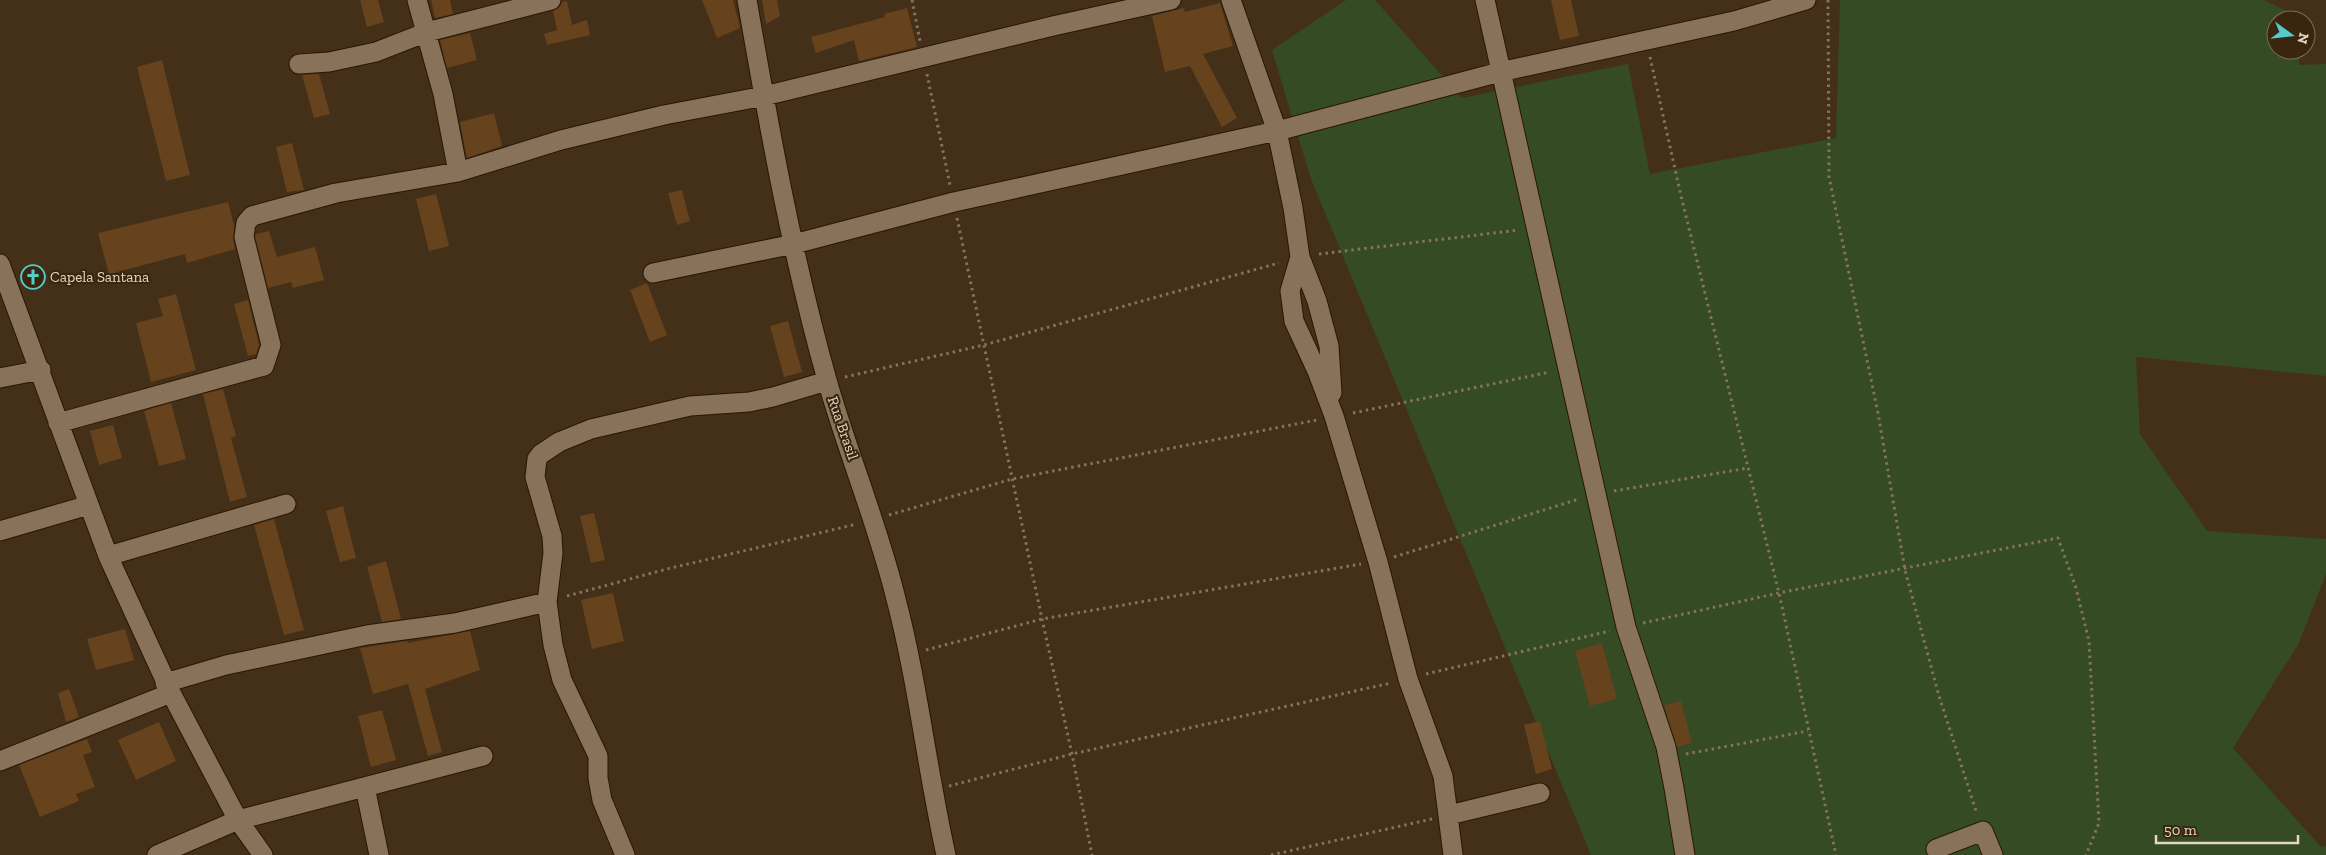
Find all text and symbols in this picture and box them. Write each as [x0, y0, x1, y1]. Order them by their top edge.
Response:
north arrow [2266, 10, 2316, 60]
text: N [2293, 31, 2313, 46]
church icon: Capela Santana [20, 264, 46, 290]
place label: Capela Santana [50, 268, 149, 286]
street label: Rua Brasil [824, 394, 862, 462]
scale bar [2156, 812, 2298, 844]
text: 50 m [2164, 821, 2197, 839]

